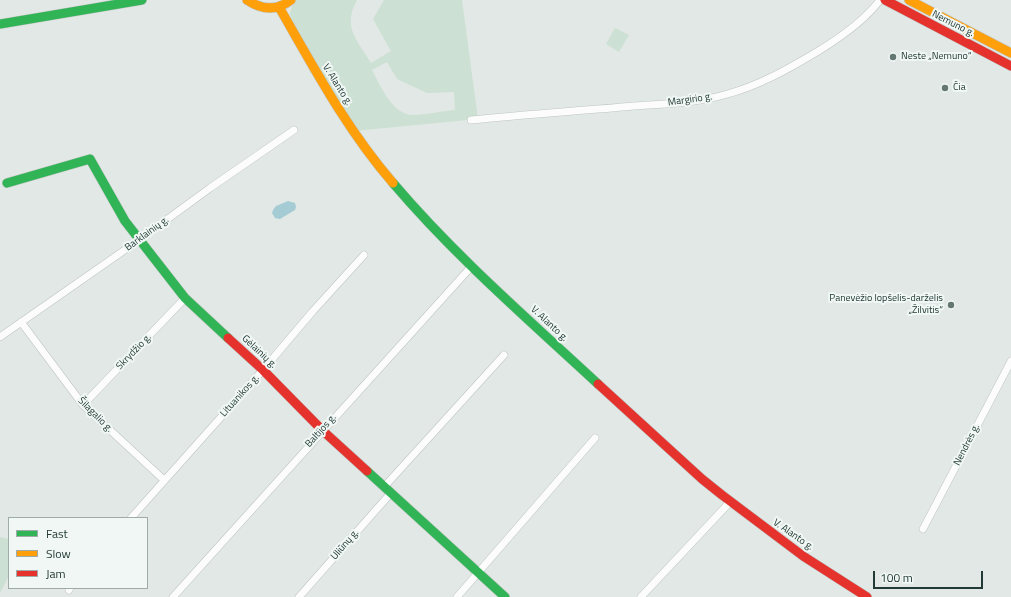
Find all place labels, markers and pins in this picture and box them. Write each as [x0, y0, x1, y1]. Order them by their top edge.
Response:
place label: Neste „Nemuno“ [901, 51, 971, 63]
marker: Neste „Nemuno“ [888, 52, 898, 62]
place label: Čia [953, 82, 966, 94]
marker: Čia [940, 83, 950, 93]
place label: Panevėžio lopšelis-darželis „Žilvitis“ [829, 293, 943, 316]
marker: Panevėžio lopšelis-darželis „Žilvitis“ [946, 300, 956, 310]

